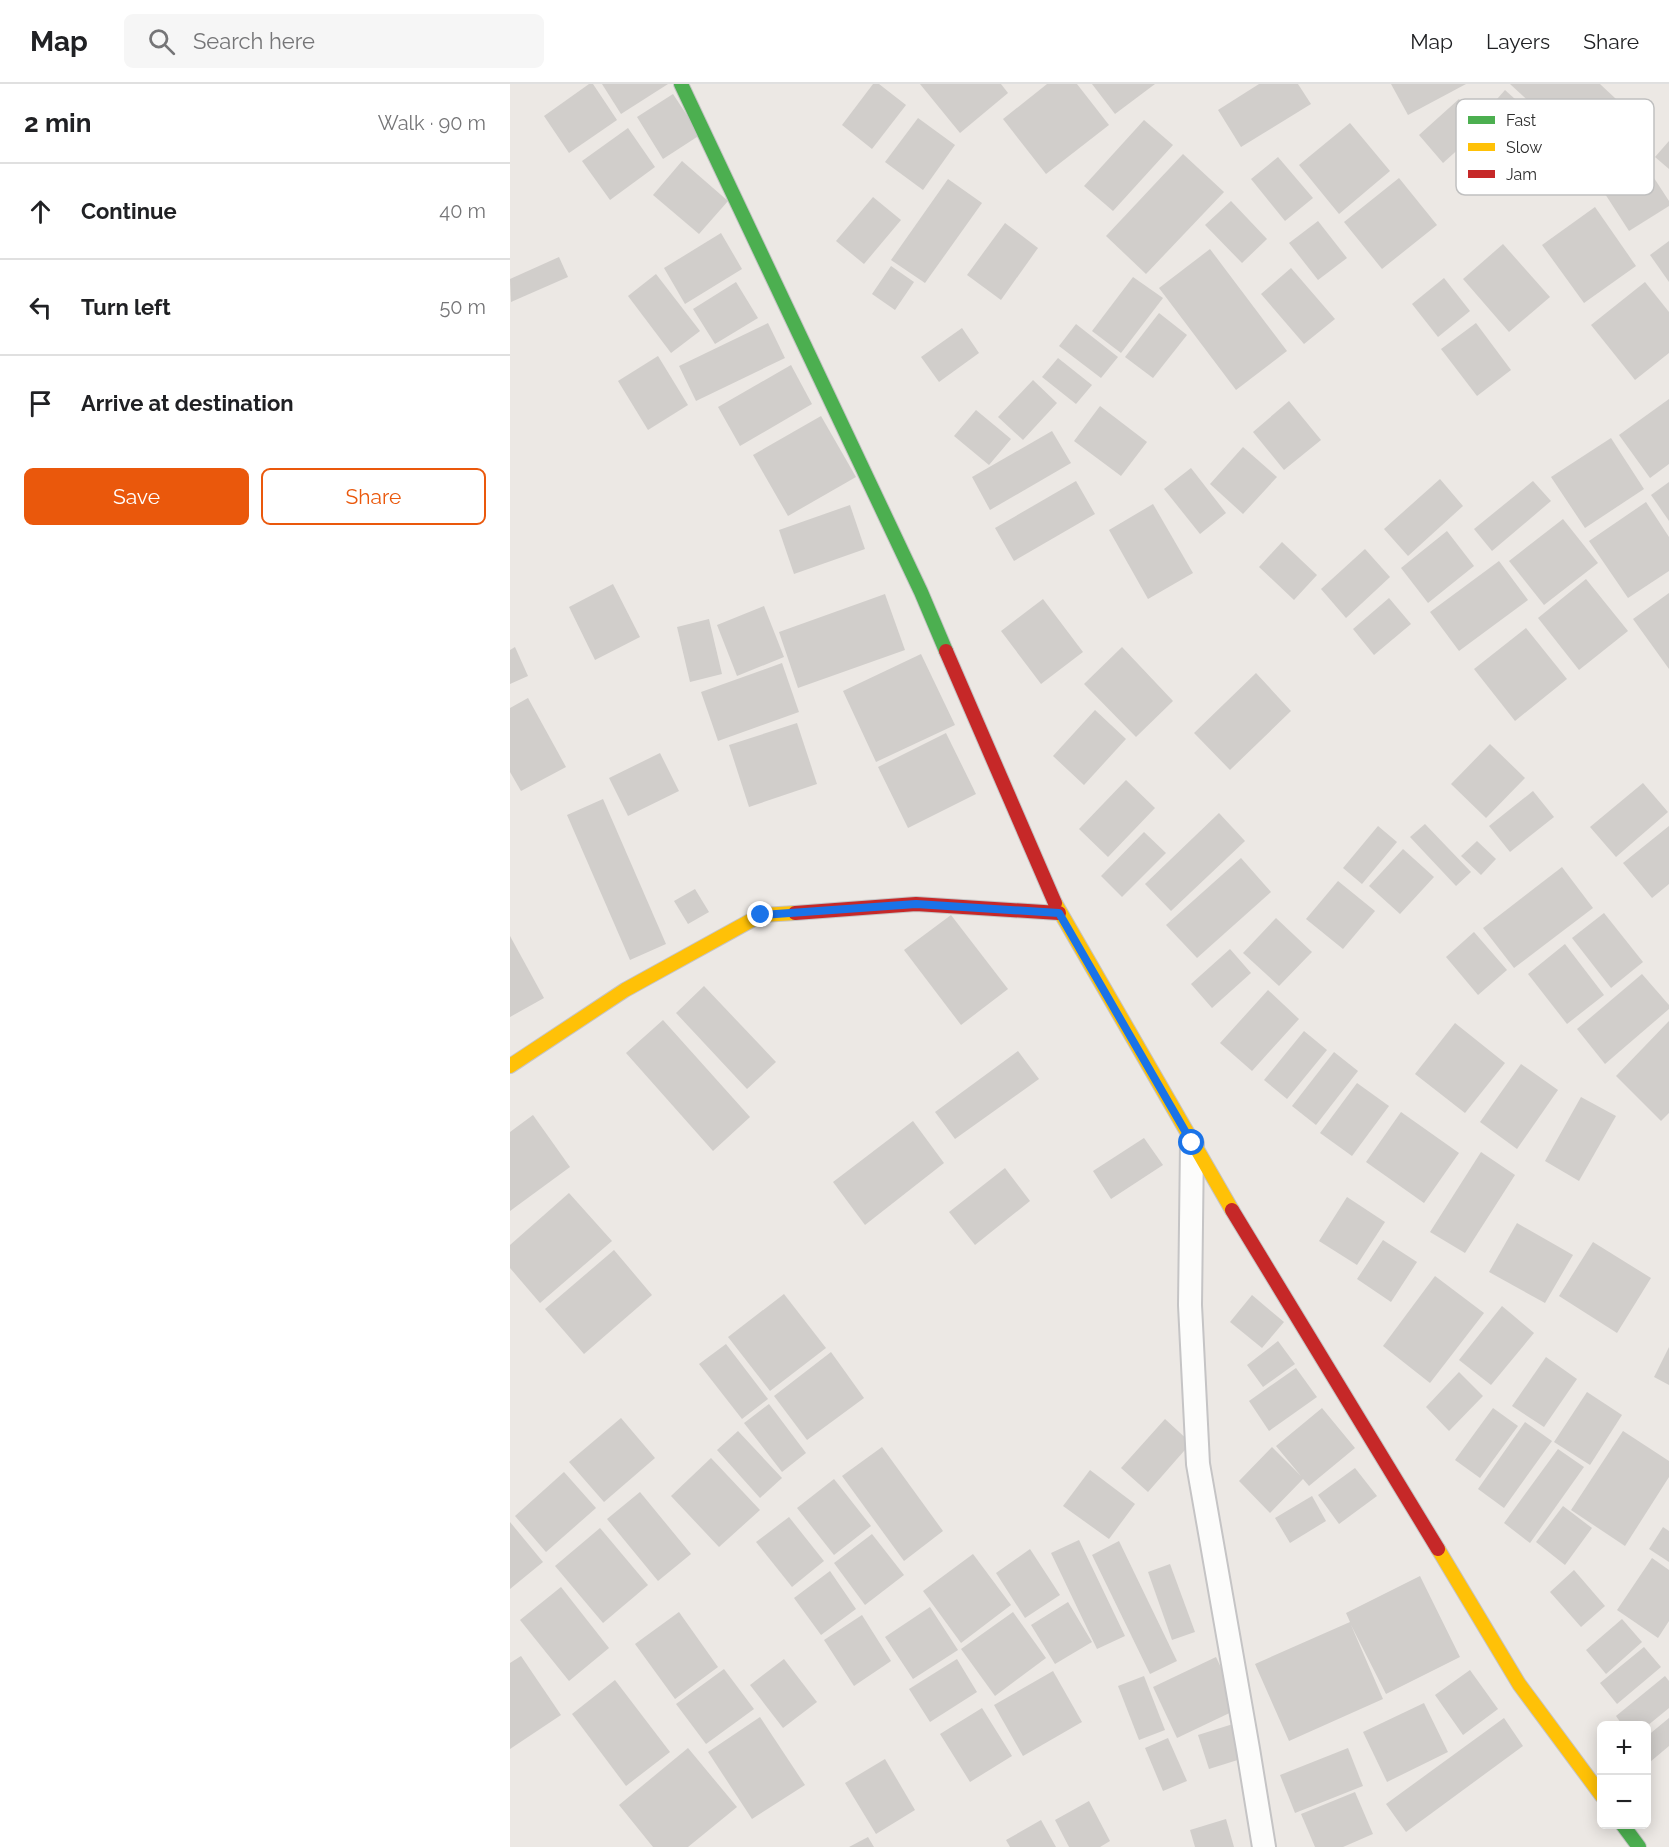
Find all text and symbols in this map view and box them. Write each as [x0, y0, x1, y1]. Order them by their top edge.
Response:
search box [124, 14, 544, 68]
text: Map [30, 25, 88, 58]
icon: search [145, 25, 178, 58]
text: Search here [193, 28, 315, 54]
text: Map [1410, 29, 1453, 54]
text: Layers [1486, 29, 1550, 54]
text: Share [1583, 29, 1639, 54]
legend [1456, 99, 1654, 195]
text: 2 min [24, 108, 91, 138]
text: Walk · 90 m [378, 111, 486, 135]
text: Fast [1506, 111, 1537, 130]
text: Slow [1506, 138, 1542, 157]
text: Jam [1506, 165, 1537, 184]
icon: ahead [24, 195, 57, 228]
text: Continue [81, 198, 177, 224]
text: 40 m [439, 199, 486, 223]
icon: left [24, 291, 57, 324]
text: Turn left [81, 294, 171, 320]
text: 50 m [439, 295, 486, 319]
icon: arrive [24, 387, 57, 420]
text: Arrive at destination [81, 390, 294, 416]
button: Save [24, 468, 249, 525]
button: Share [261, 468, 486, 525]
route end [747, 901, 773, 927]
route start [1178, 1129, 1204, 1155]
map controls [1597, 1721, 1651, 1829]
button: + [1597, 1721, 1651, 1775]
button: − [1597, 1775, 1651, 1829]

